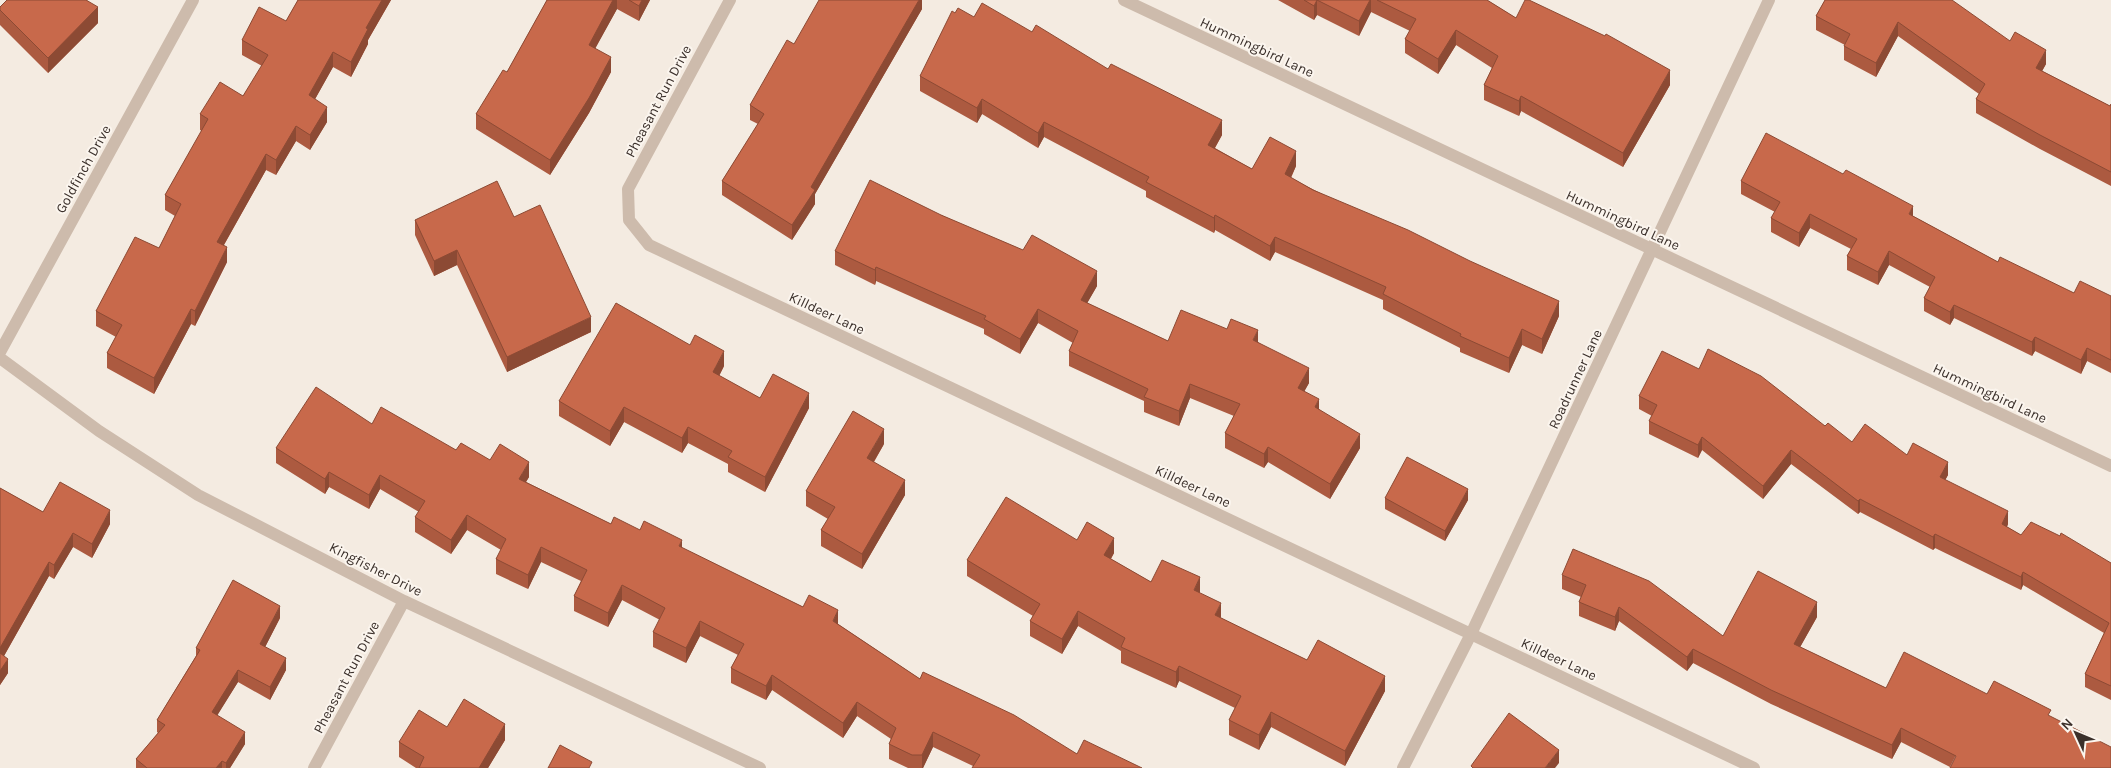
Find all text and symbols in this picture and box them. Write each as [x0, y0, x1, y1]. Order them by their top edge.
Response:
street label: Hummingbird Lane [1197, 14, 1316, 81]
street label: Pheasant Run Drive [622, 42, 695, 160]
street label: Goldfinch Drive [52, 122, 115, 216]
street label: Hummingbird Lane [1563, 187, 1682, 254]
street label: Killdeer Lane [786, 289, 867, 338]
street label: Roadrunner Lane [1545, 327, 1606, 432]
street label: Hummingbird Lane [1930, 360, 2049, 427]
street label: Killdeer Lane [1152, 462, 1233, 511]
street label: Kingfisher Drive [326, 539, 425, 600]
street label: Pheasant Run Drive [310, 618, 383, 736]
street label: Killdeer Lane [1518, 635, 1599, 684]
north arrow [2051, 708, 2101, 758]
text: N [2057, 715, 2077, 734]

